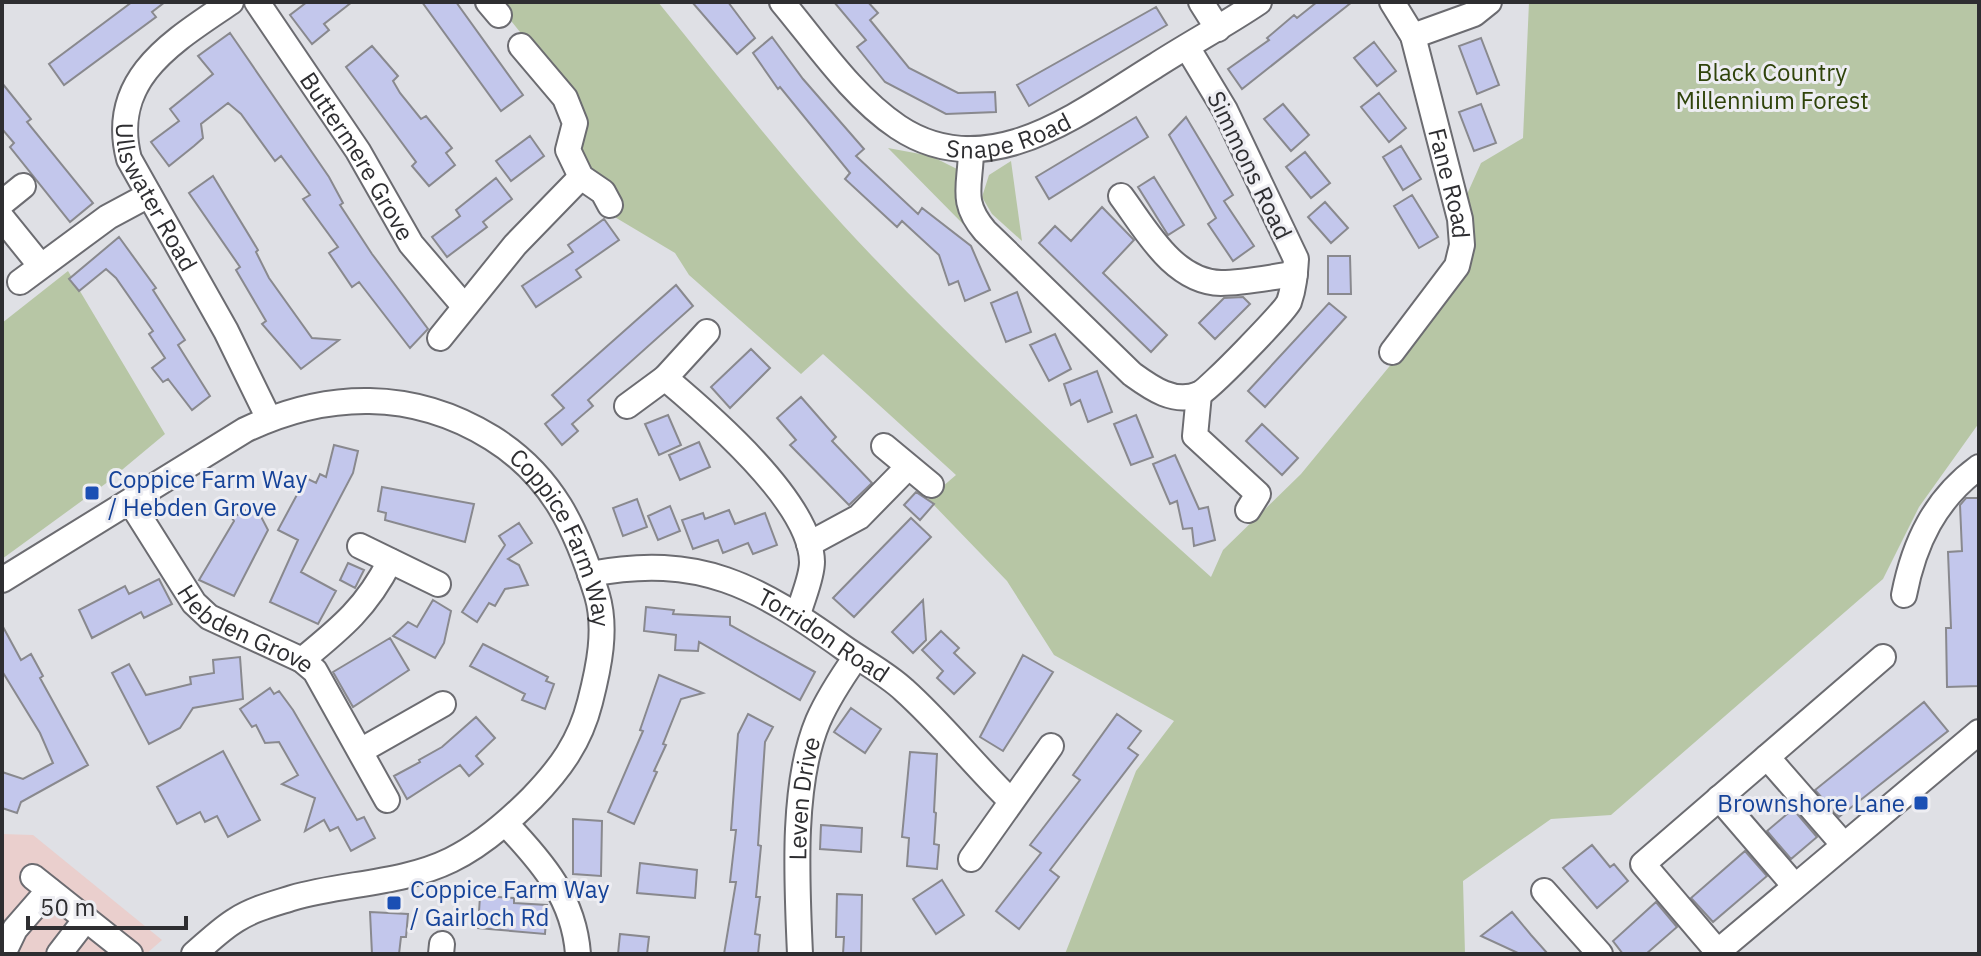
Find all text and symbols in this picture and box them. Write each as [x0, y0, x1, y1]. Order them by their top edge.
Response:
park label: Black Country Millennium Forest [1675, 56, 1869, 116]
street label: Buttermere Grove [293, 65, 422, 246]
street label: Simmons Road [1200, 85, 1300, 245]
street label: Snape Road [944, 105, 1076, 165]
street label: Ullswater Road [109, 122, 205, 277]
street label: Fane Road [1421, 125, 1477, 240]
street label: Coppice Farm Way [503, 441, 618, 628]
place label: Coppice Farm Way / Hebden Grove [108, 463, 307, 523]
marker: Coppice Farm Way / Hebden Grove [83, 484, 101, 502]
street label: Hebden Grove [170, 578, 321, 680]
street label: Torridon Road [752, 580, 896, 689]
street label: Leven Drive [781, 733, 827, 861]
place label: Brownshore Lane [1717, 787, 1905, 819]
marker: Brownshore Lane [1912, 794, 1930, 812]
place label: Coppice Farm Way / Gairloch Rd [410, 873, 609, 933]
scale bar [28, 880, 186, 930]
text: 50 m [40, 891, 95, 923]
marker: Coppice Farm Way / Gairloch Rd [385, 894, 403, 912]

